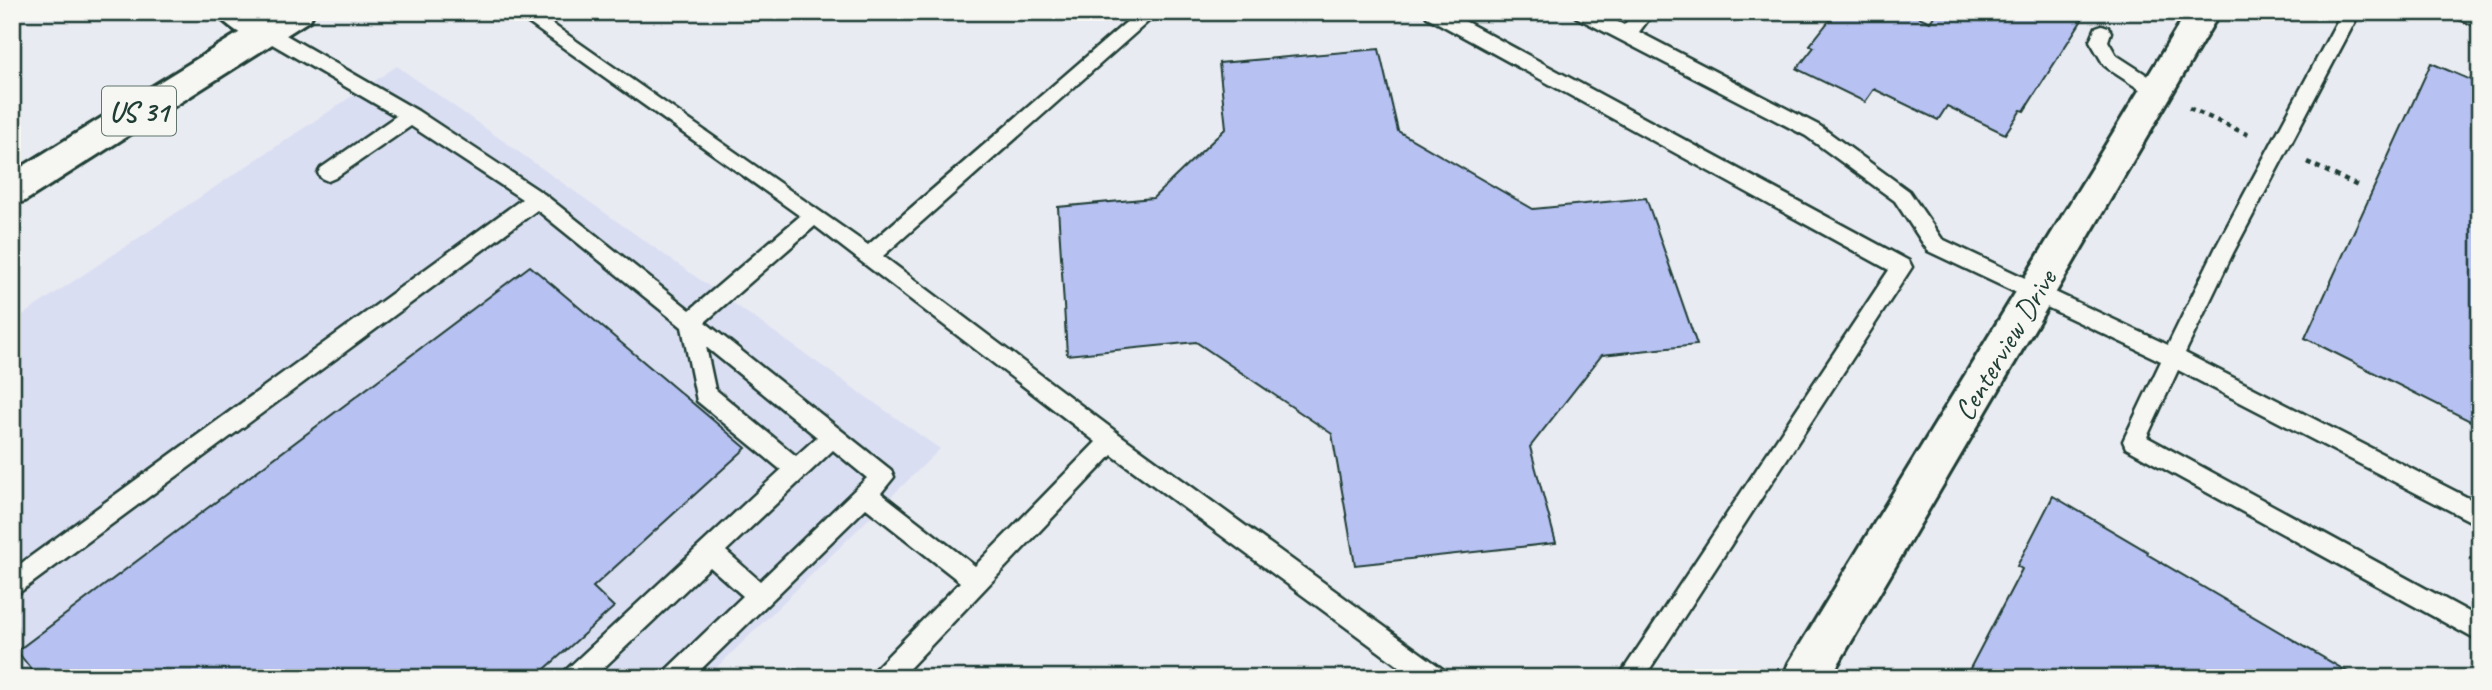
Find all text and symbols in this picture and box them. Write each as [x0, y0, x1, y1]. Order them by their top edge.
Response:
road number: US 31 [102, 86, 176, 136]
street label: Centerview Drive [1945, 261, 2066, 427]

